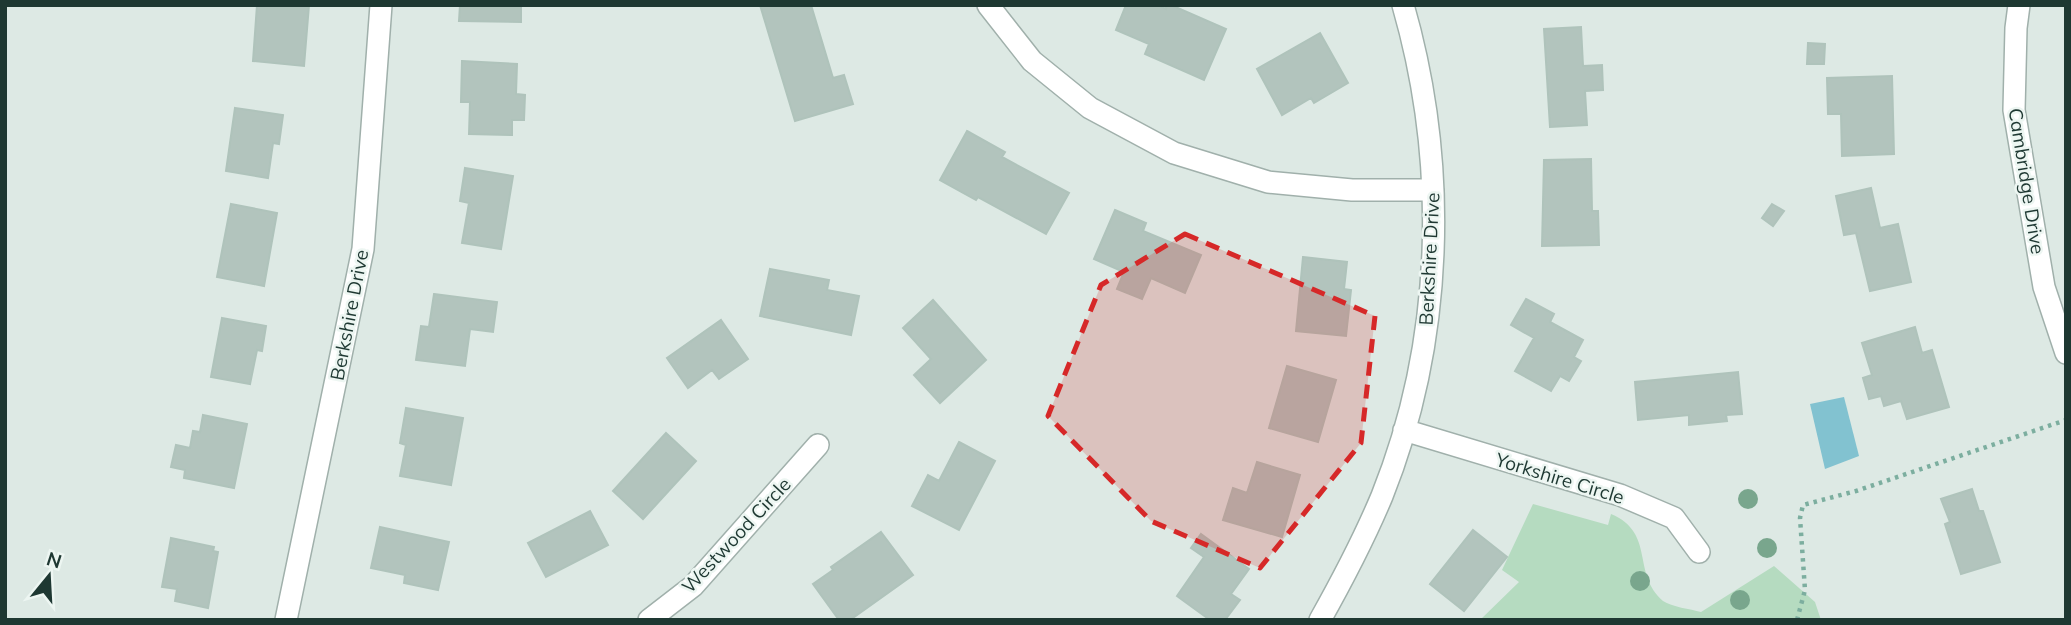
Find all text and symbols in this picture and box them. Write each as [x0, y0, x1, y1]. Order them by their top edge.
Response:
street label: Cambridge Drive [2004, 106, 2050, 256]
street label: Berkshire Drive [1414, 192, 1444, 326]
street label: Berkshire Drive [325, 248, 373, 382]
street label: Yorkshire Circle [1492, 447, 1627, 509]
street label: Westwood Circle [676, 472, 796, 598]
north arrow [14, 541, 84, 611]
text: N [44, 546, 65, 573]

